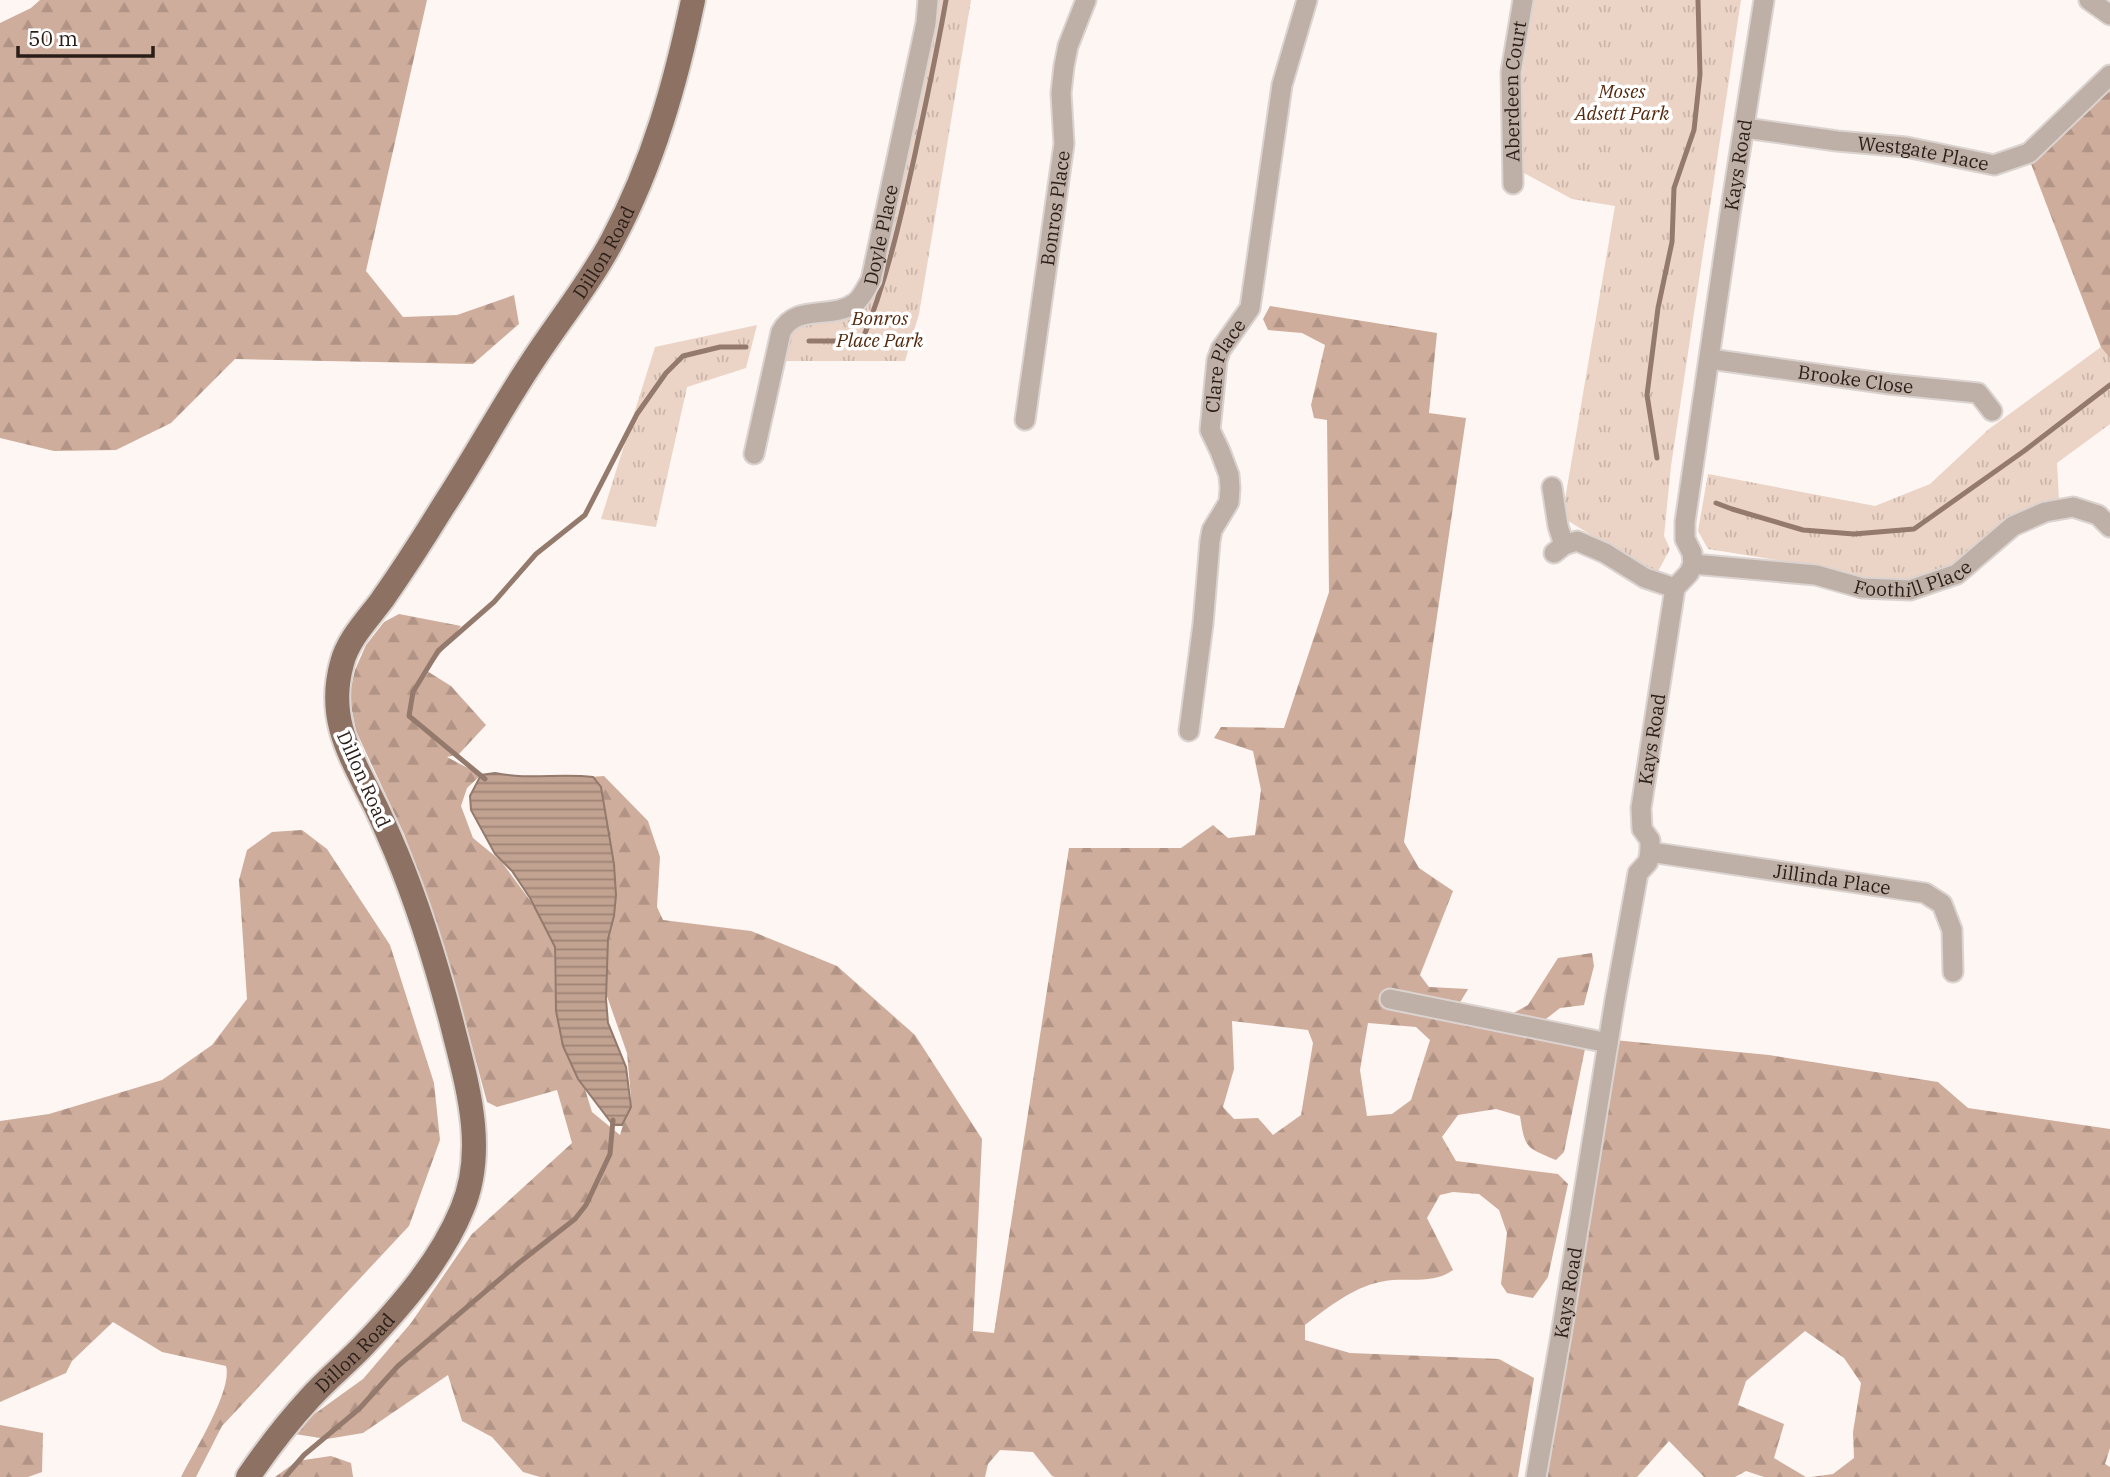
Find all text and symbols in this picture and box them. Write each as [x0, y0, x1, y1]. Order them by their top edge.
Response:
scale bar [18, 14, 152, 58]
street label: Aberdeen Court [1499, 19, 1531, 162]
text: 50 m [28, 24, 78, 52]
park label: Moses Adsett Park [1573, 79, 1670, 125]
street label: Kays Road [1719, 117, 1757, 212]
street label: Westgate Place [1856, 131, 1991, 176]
street label: Bonros Place [1035, 149, 1075, 267]
street label: Doyle Place [858, 182, 903, 287]
street label: Dillon Road [567, 202, 640, 303]
park label: Bonros Place Park [836, 306, 924, 352]
street label: Clare Place [1200, 314, 1251, 414]
street label: Brooke Close [1796, 359, 1915, 398]
street label: Foothill Place [1851, 555, 1977, 602]
street label: Kays Road [1633, 692, 1671, 787]
street label: Dillon Road [332, 727, 396, 831]
street label: Jillinda Place [1772, 859, 1892, 900]
street label: Kays Road [1549, 1245, 1587, 1340]
street label: Dillon Road [310, 1308, 400, 1398]

